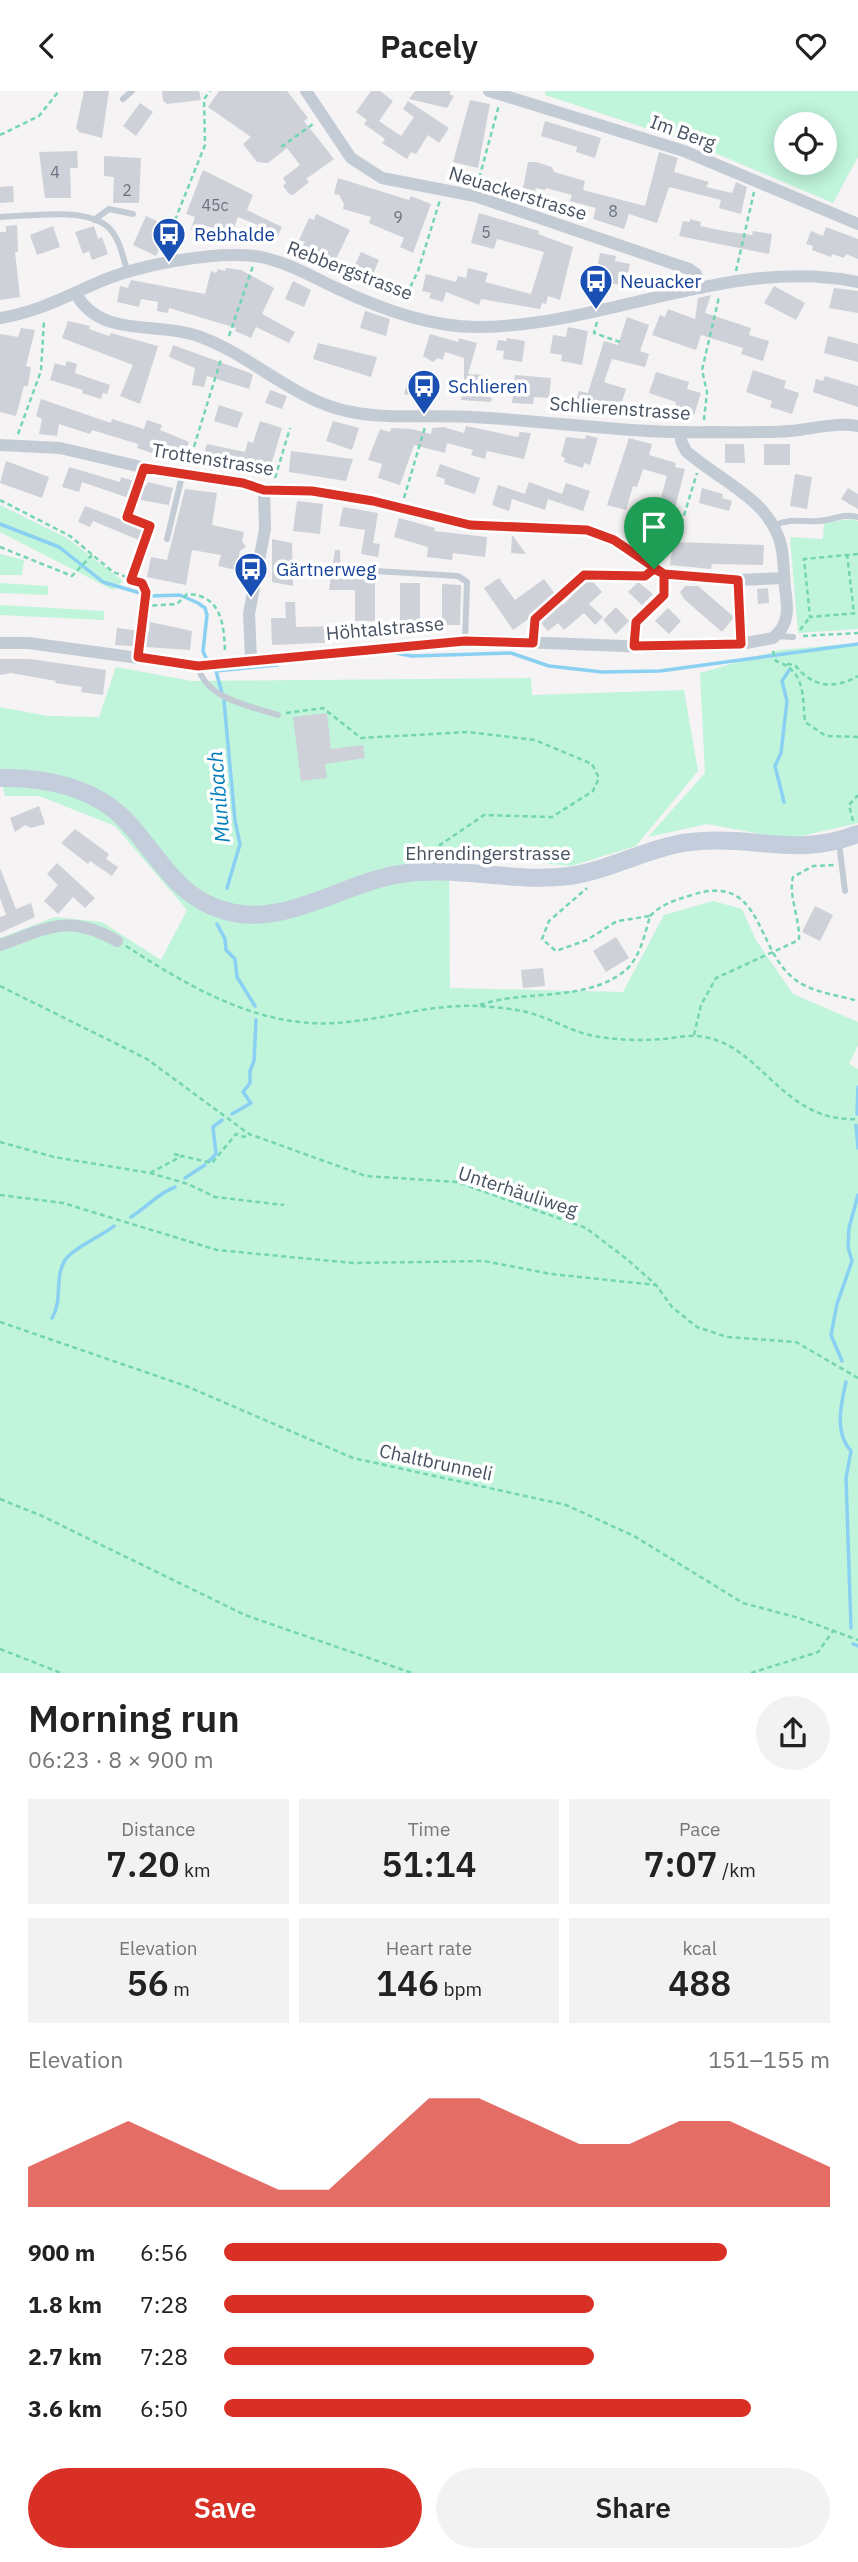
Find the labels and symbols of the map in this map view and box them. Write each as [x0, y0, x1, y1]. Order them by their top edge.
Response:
street label: Im Berg [647, 109, 719, 155]
street label: Neuackerstrasse [446, 161, 590, 225]
house number: 4 [50, 162, 60, 182]
house number: 2 [122, 180, 132, 200]
house number: 45c [201, 195, 229, 215]
house number: 8 [608, 201, 618, 221]
house number: 9 [393, 207, 403, 227]
bus stop icon: Rebhalde [150, 215, 188, 264]
place label: Rebhalde [194, 222, 275, 246]
house number: 5 [481, 222, 491, 242]
street label: Rebbergstrasse [284, 235, 416, 305]
bus stop icon: Neuacker [577, 262, 615, 311]
place label: Neuacker [620, 269, 701, 293]
bus stop icon: Schlieren [405, 367, 443, 416]
place label: Schlieren [448, 374, 528, 398]
street label: Schlierenstrasse [549, 391, 691, 425]
street label: Trottenstrasse [150, 437, 276, 481]
pin [624, 497, 684, 569]
bus stop icon: Gärtnerweg [232, 550, 270, 599]
place label: Gärtnerweg [276, 557, 376, 581]
street label: Höhtalstrasse [325, 611, 445, 645]
water label: Munibach [200, 750, 236, 844]
street label: Ehrendingerstrasse [405, 841, 571, 865]
street label: Unterhäuliweg [455, 1160, 581, 1222]
street label: Chaltbrunneli [377, 1438, 495, 1486]

